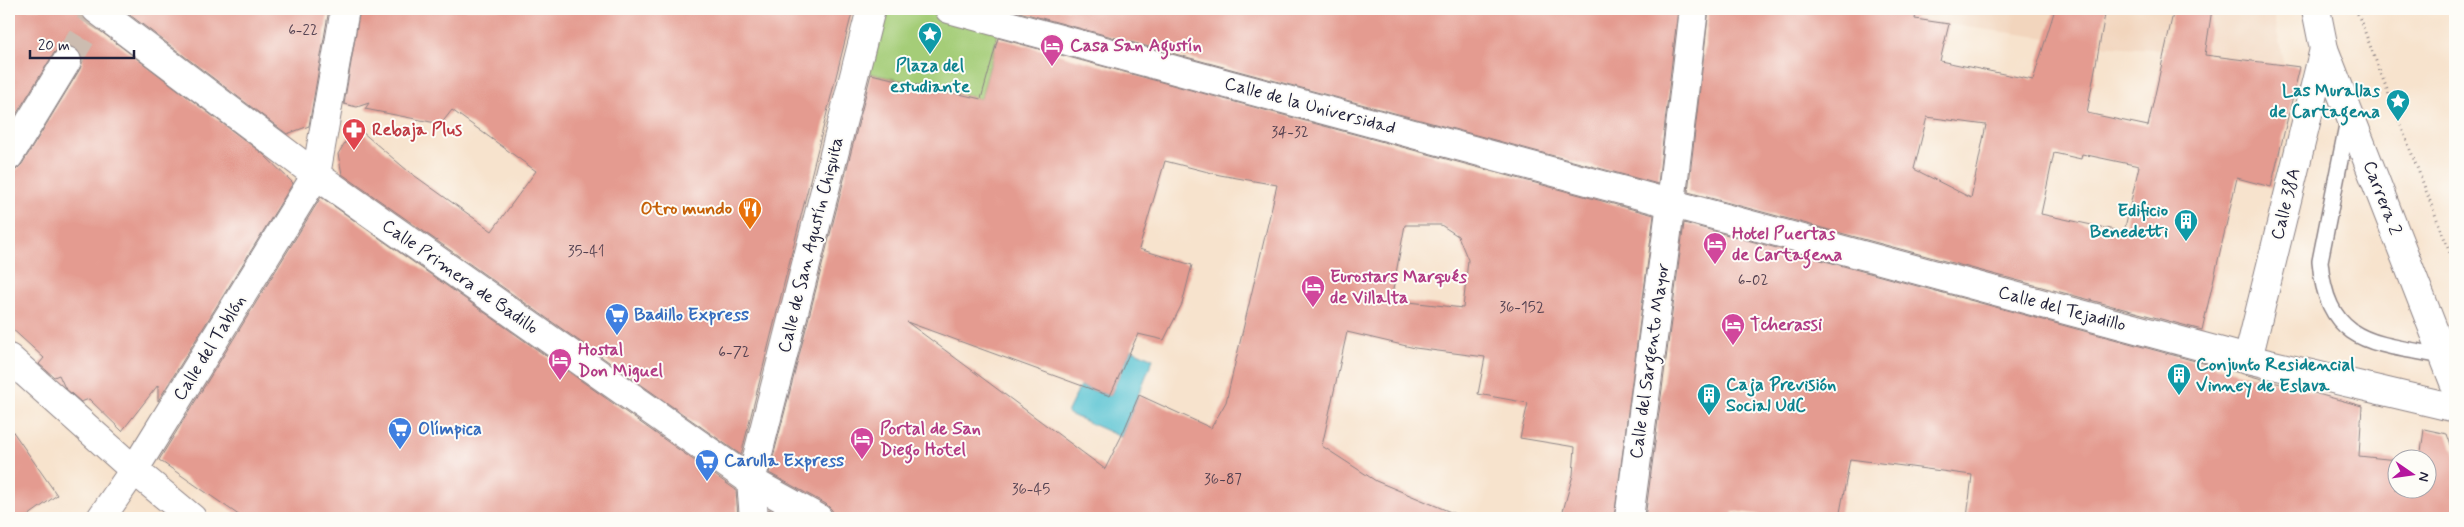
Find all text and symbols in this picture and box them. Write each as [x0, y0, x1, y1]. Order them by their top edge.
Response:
house number: 6-22 [288, 21, 318, 41]
place icon: Plaza del estudiante [917, 21, 943, 55]
scale bar [30, 28, 134, 60]
hotel icon: Casa San Agustín [1039, 33, 1065, 67]
place label: Casa San Agustín [1070, 34, 1202, 60]
text: 20 m [38, 36, 70, 56]
place label: Plaza del estudiante [890, 54, 970, 99]
street label: Calle de la Universidad [1222, 72, 1398, 140]
place label: Las Murallas de Cartagena [2270, 79, 2380, 126]
place icon: Las Murallas de Cartagena [2385, 88, 2411, 122]
pharmacy icon: Rebaja Plus [341, 117, 367, 151]
place label: Rebaja Plus [372, 118, 462, 142]
house number: 34-32 [1271, 123, 1309, 143]
street label: Calle de San Agustín Chiquita [773, 134, 849, 356]
street label: Carrera 2 [2357, 157, 2407, 239]
street label: Calle 38A [2265, 166, 2307, 242]
restaurant icon: Otro mundo [737, 196, 763, 230]
place label: Otro mundo [640, 197, 732, 221]
place label: Edificio Benedetti [2090, 199, 2168, 244]
building icon: Edificio Benedetti [2173, 208, 2199, 242]
street label: Calle Primera de Badillo [377, 214, 543, 340]
place label: Hotel Puertas de Cartagena [1732, 222, 1843, 269]
hotel icon: Hotel Puertas de Cartagena [1702, 231, 1728, 265]
house number: 35-41 [568, 242, 604, 262]
street label: Calle del Sargento Mayor [1624, 261, 1678, 461]
place label: Eurostars Marqués de Villalta [1330, 265, 1467, 310]
house number: 6-02 [1738, 271, 1768, 291]
hotel icon: Eurostars Marqués de Villalta [1300, 274, 1326, 308]
street label: Calle del Tejadillo [1995, 280, 2129, 338]
street label: Calle del Tablón [168, 290, 252, 406]
house number: 36-152 [1499, 298, 1545, 318]
supermarket icon: Badillo Express [604, 302, 630, 336]
place label: Badillo Express [634, 303, 749, 327]
hotel icon: Tcherassi [1720, 312, 1746, 346]
place label: Tcherassi [1750, 313, 1822, 337]
place label: Hostal Don Miguel [578, 338, 664, 383]
house number: 6-72 [718, 343, 750, 363]
hotel icon: Hostal Don Miguel [547, 347, 573, 381]
place label: Conjunto Residencial Vinney de Eslava [2196, 353, 2355, 398]
building icon: Conjunto Residencial Vinney de Eslava [2166, 362, 2192, 396]
place label: Caja Previsión Social UdC [1726, 373, 1836, 418]
building icon: Caja Previsión Social UdC [1696, 382, 1722, 416]
supermarket icon: Olímpica [387, 416, 413, 450]
place label: Olímpica [418, 417, 482, 441]
place label: Portal de San Diego Hotel [880, 417, 981, 464]
hotel icon: Portal de San Diego Hotel [849, 426, 875, 460]
supermarket icon: Carulla Express [694, 448, 720, 482]
place label: Carulla Express [724, 449, 844, 473]
north arrow [2386, 450, 2436, 500]
house number: 36-87 [1204, 470, 1242, 490]
text: N [2414, 470, 2434, 483]
house number: 36-45 [1012, 480, 1050, 500]

